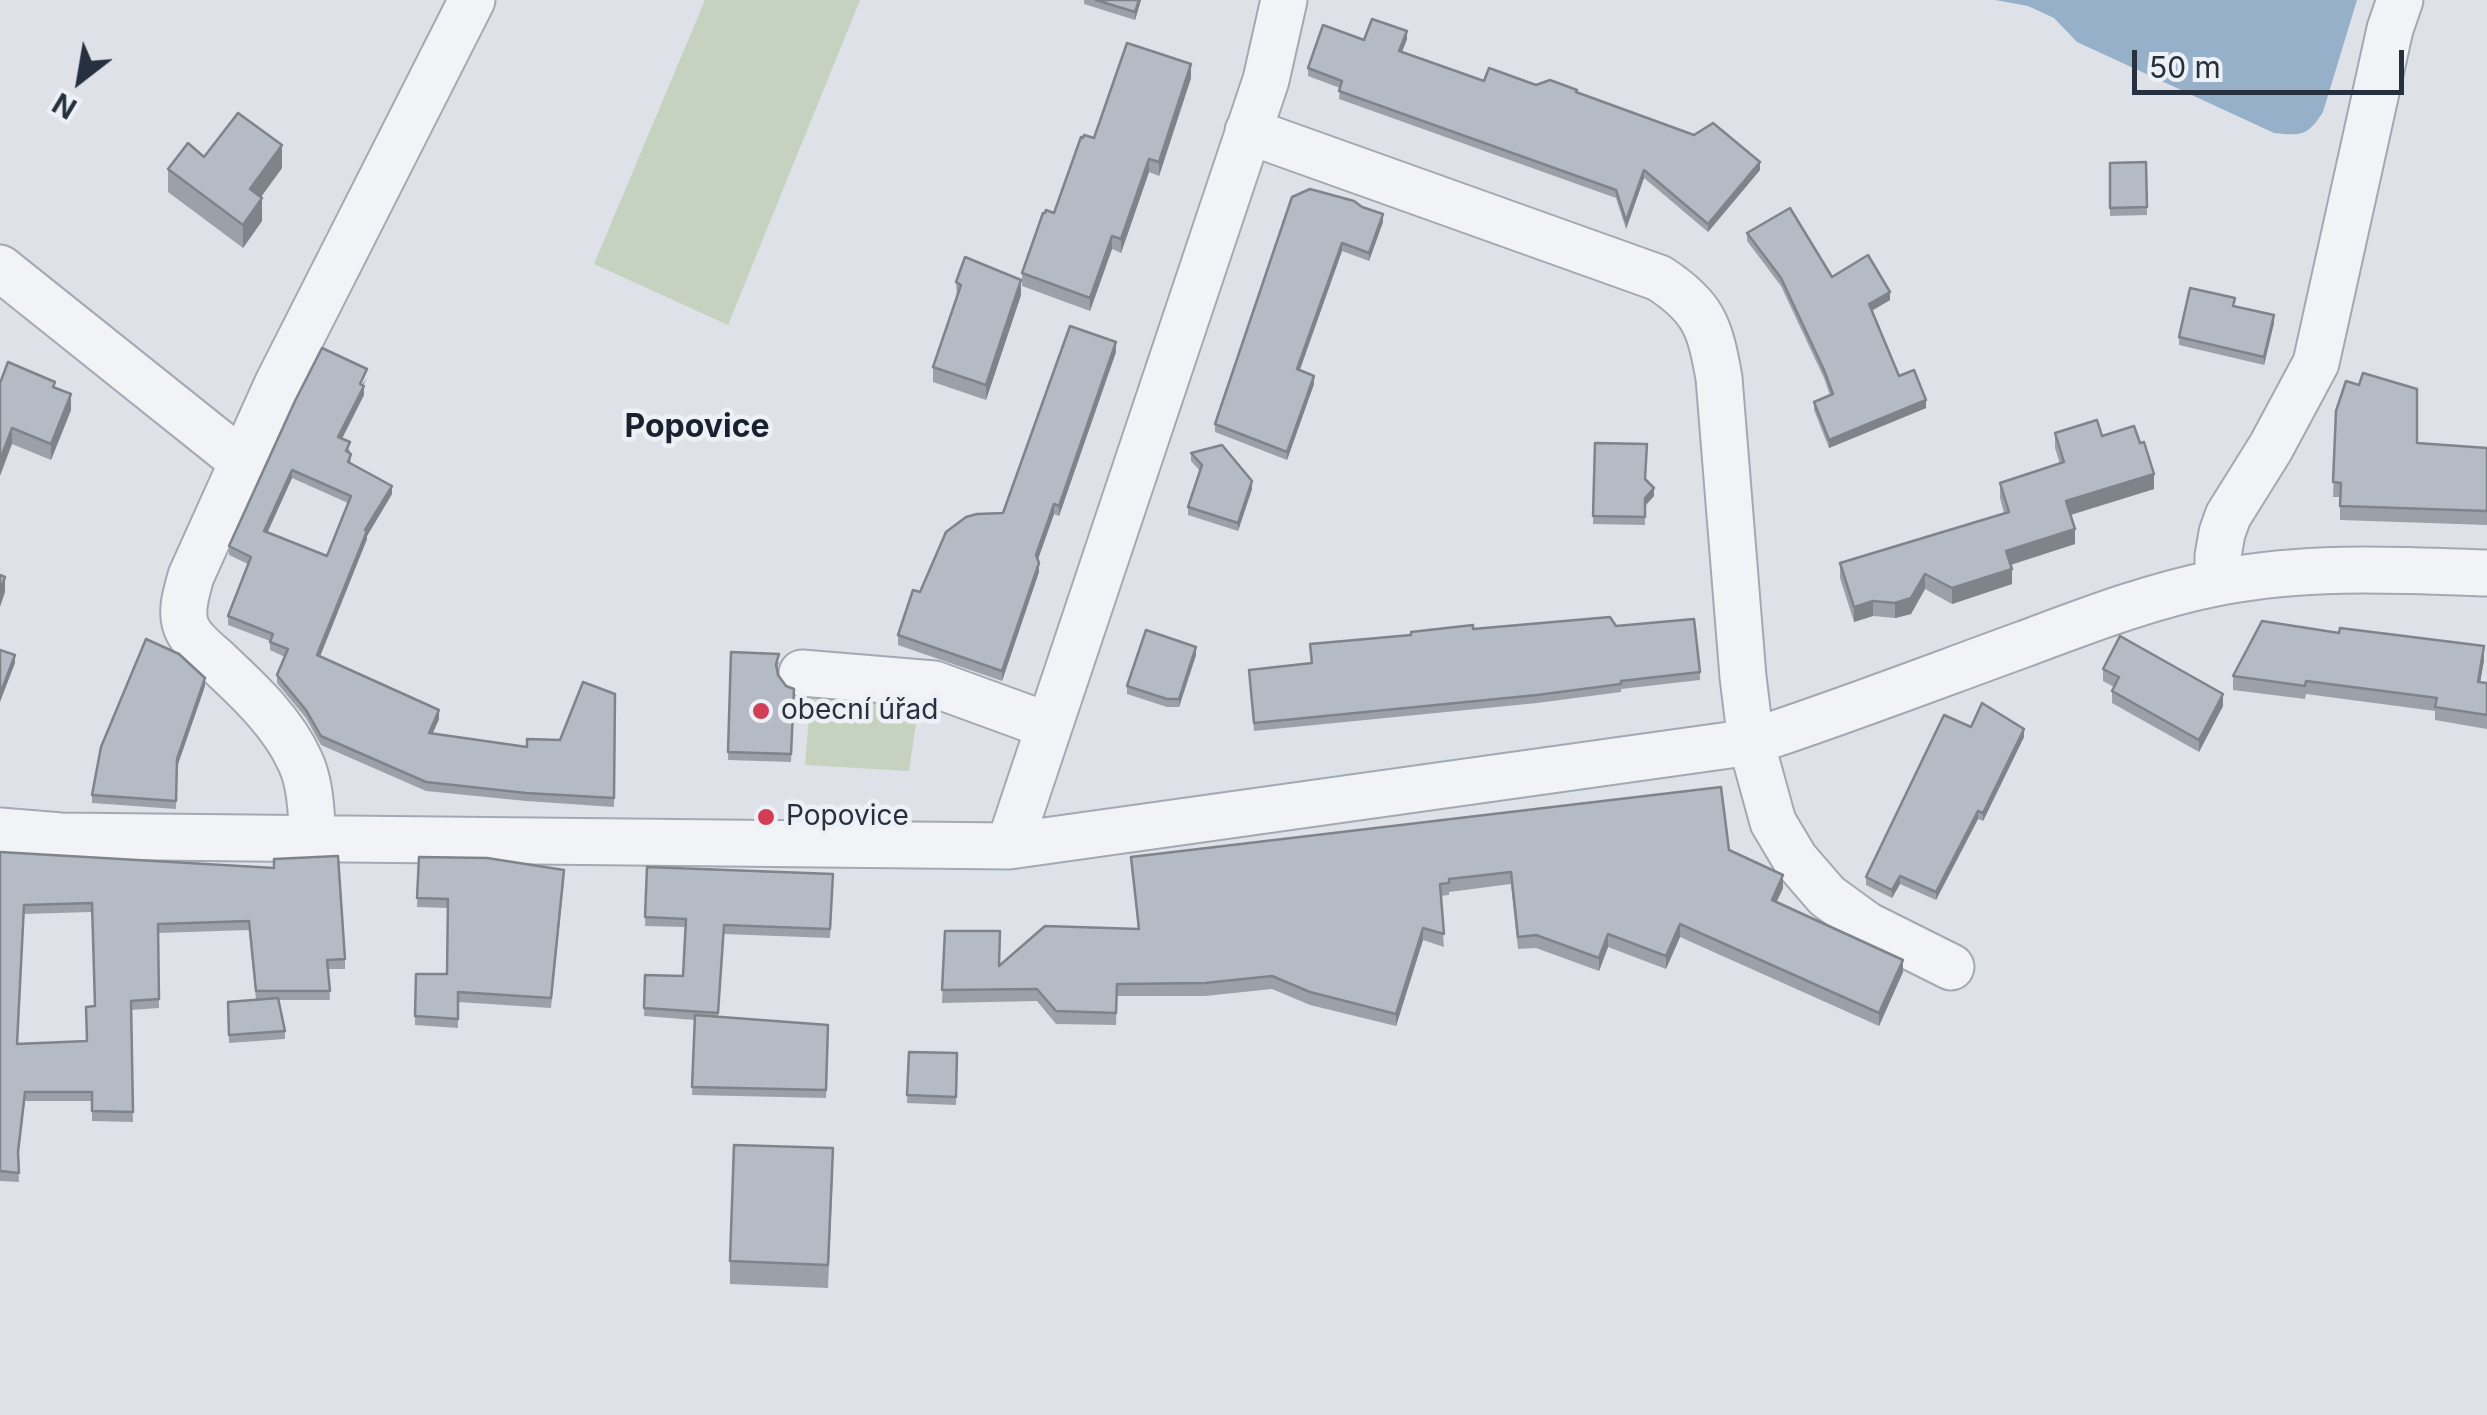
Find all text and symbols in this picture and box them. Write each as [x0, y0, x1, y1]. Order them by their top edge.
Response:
north arrow [30, 30, 130, 130]
scale bar [2137, 30, 2410, 92]
text: 50 m [2149, 49, 2221, 85]
text: N [47, 86, 82, 126]
district label: Popovice [624, 408, 770, 446]
place label: obecní úřad [781, 694, 938, 728]
marker: obecní úřad [750, 700, 772, 722]
place label: Popovice [786, 800, 909, 834]
marker: Popovice [755, 806, 777, 828]

